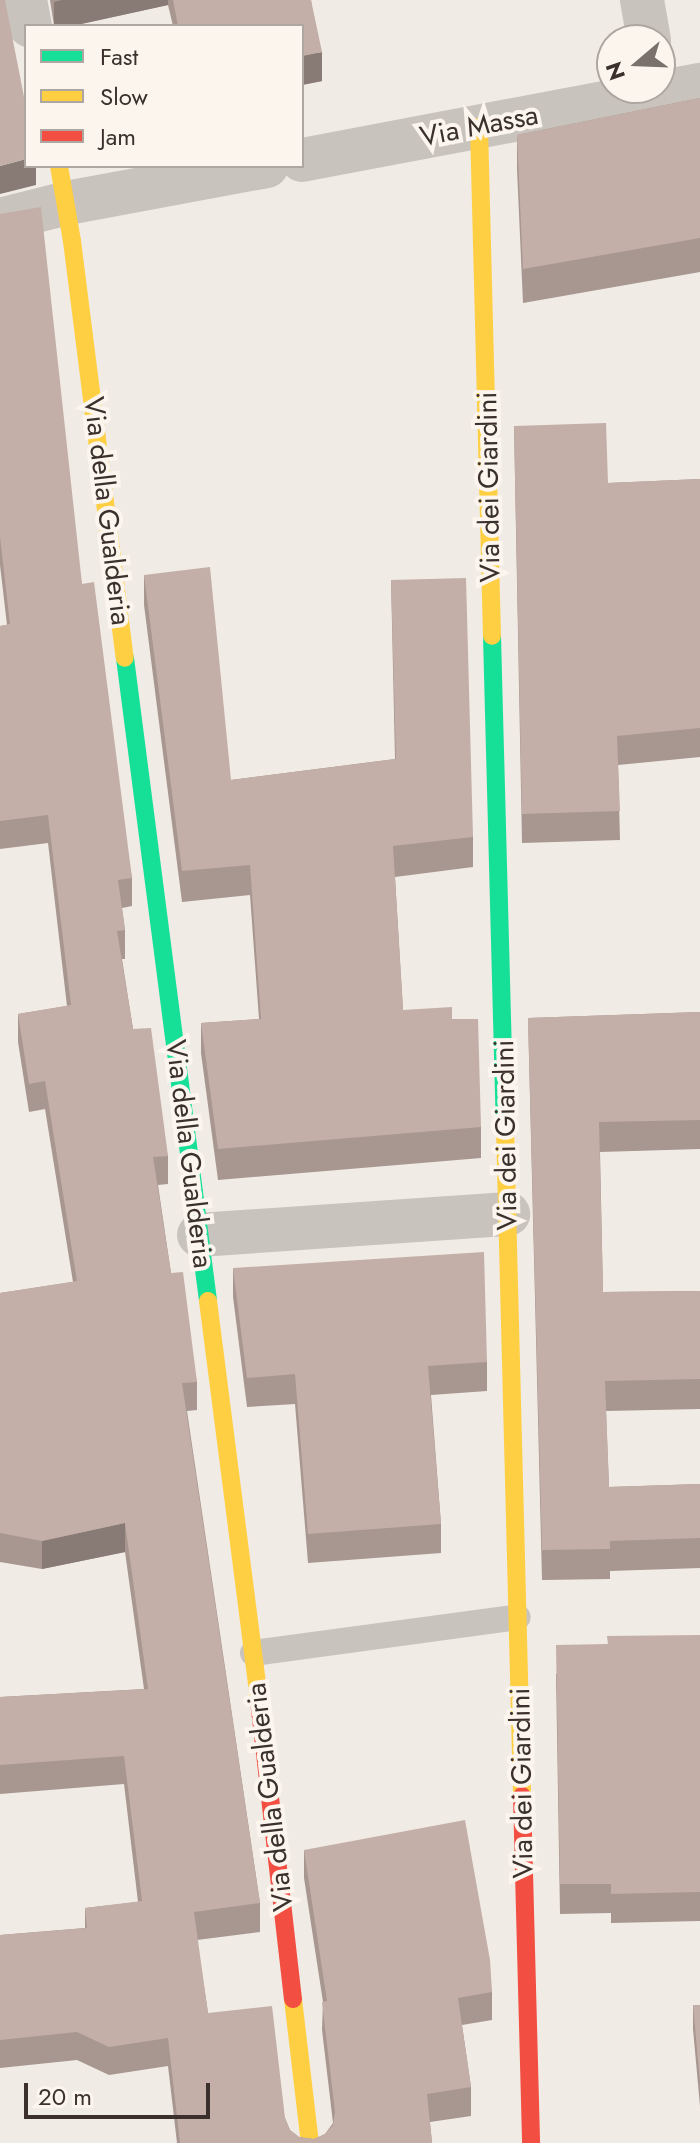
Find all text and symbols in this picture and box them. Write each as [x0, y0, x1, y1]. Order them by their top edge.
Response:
legend [24, 24, 304, 168]
north arrow [596, 24, 676, 104]
text: Fast [100, 39, 138, 74]
text: N [597, 58, 633, 85]
text: Slow [100, 79, 148, 114]
street label: Via Massa [417, 98, 541, 154]
text: Jam [100, 119, 136, 154]
street label: Via dei Giardini [471, 391, 507, 583]
street label: Via della Gualderia [76, 395, 138, 627]
street label: Via della Gualderia [158, 1038, 220, 1270]
street label: Via dei Giardini [488, 1039, 524, 1231]
street label: Via della Gualderia [239, 1681, 301, 1913]
street label: Via dei Giardini [504, 1687, 540, 1879]
scale bar [28, 2067, 214, 2117]
text: 20 m [38, 2079, 92, 2114]

